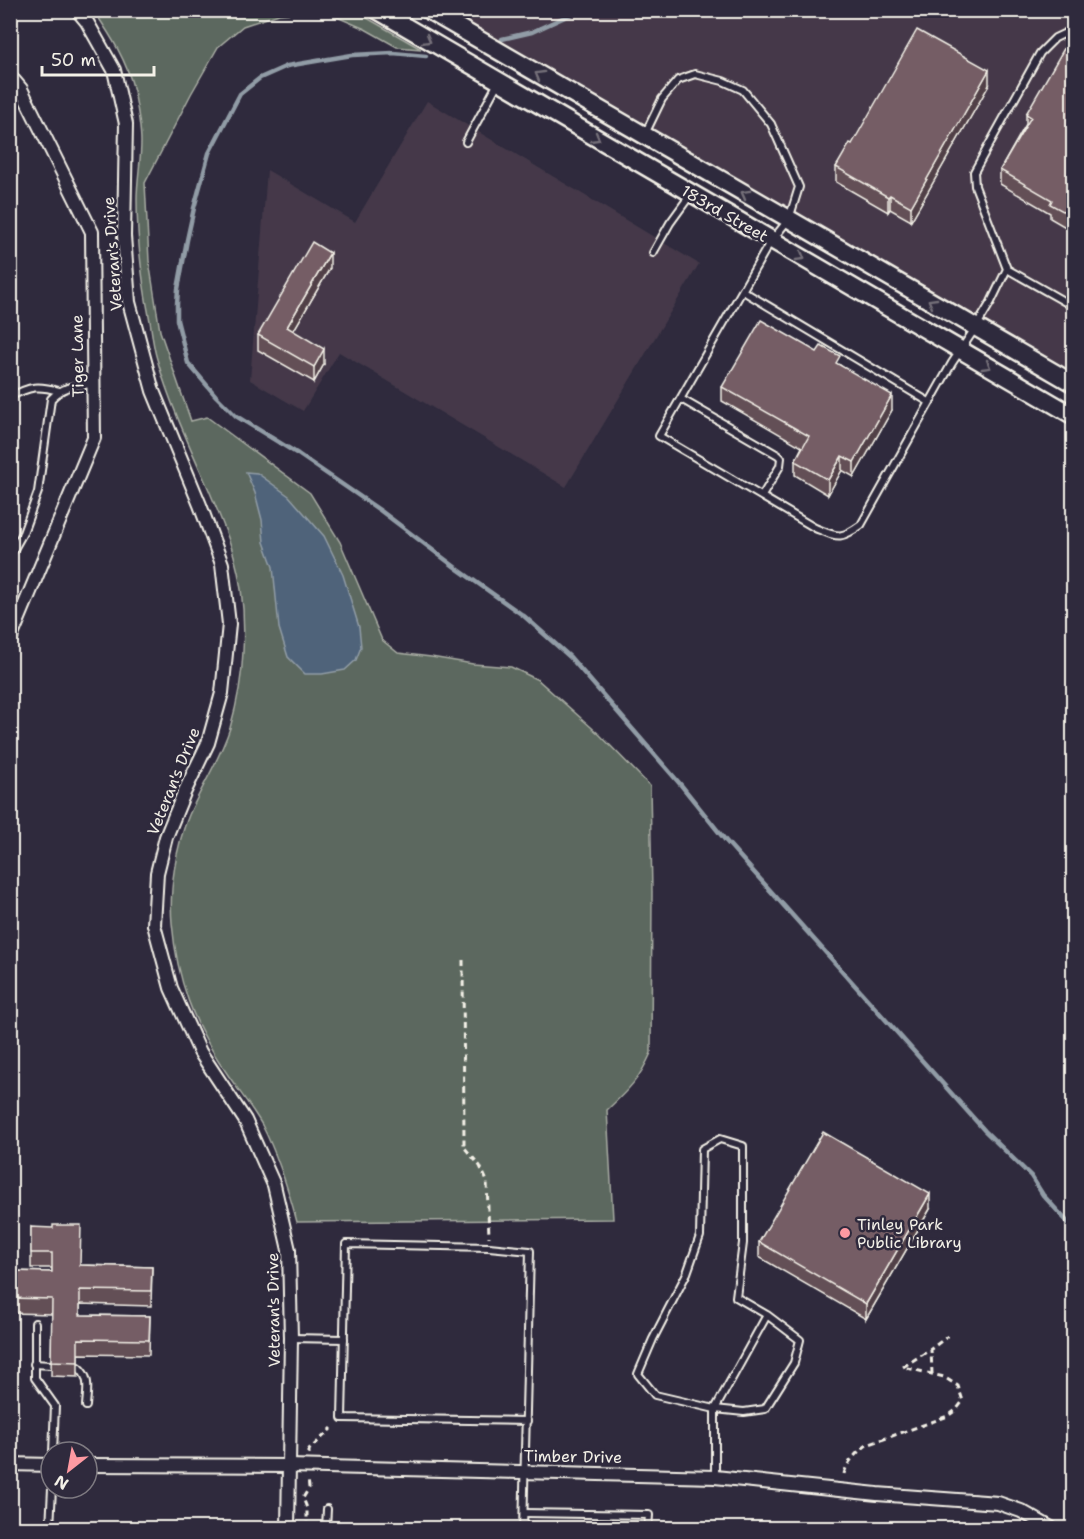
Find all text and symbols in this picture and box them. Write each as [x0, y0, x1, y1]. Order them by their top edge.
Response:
one-way arrow [421, 32, 431, 44]
scale bar [42, 39, 154, 77]
text: 50 m [51, 48, 96, 72]
one-way arrow [535, 71, 545, 82]
one-way arrow [590, 130, 600, 142]
street label: 183rd Street [677, 180, 772, 247]
one-way arrow [741, 190, 751, 201]
street label: Veteran's Drive [98, 196, 127, 312]
one-way arrow [794, 250, 805, 261]
one-way arrow [928, 297, 938, 309]
street label: Tiger Lane [66, 314, 89, 398]
one-way arrow [981, 358, 991, 370]
street label: Veteran's Drive [142, 724, 205, 838]
place label: Tinley Park Public Library [857, 1214, 962, 1253]
marker: Tinley Park Public Library [838, 1226, 852, 1240]
street label: Veteran's Drive [262, 1252, 285, 1368]
north arrow [39, 1440, 99, 1500]
street label: Timber Drive [524, 1445, 622, 1468]
text: N [51, 1470, 72, 1495]

